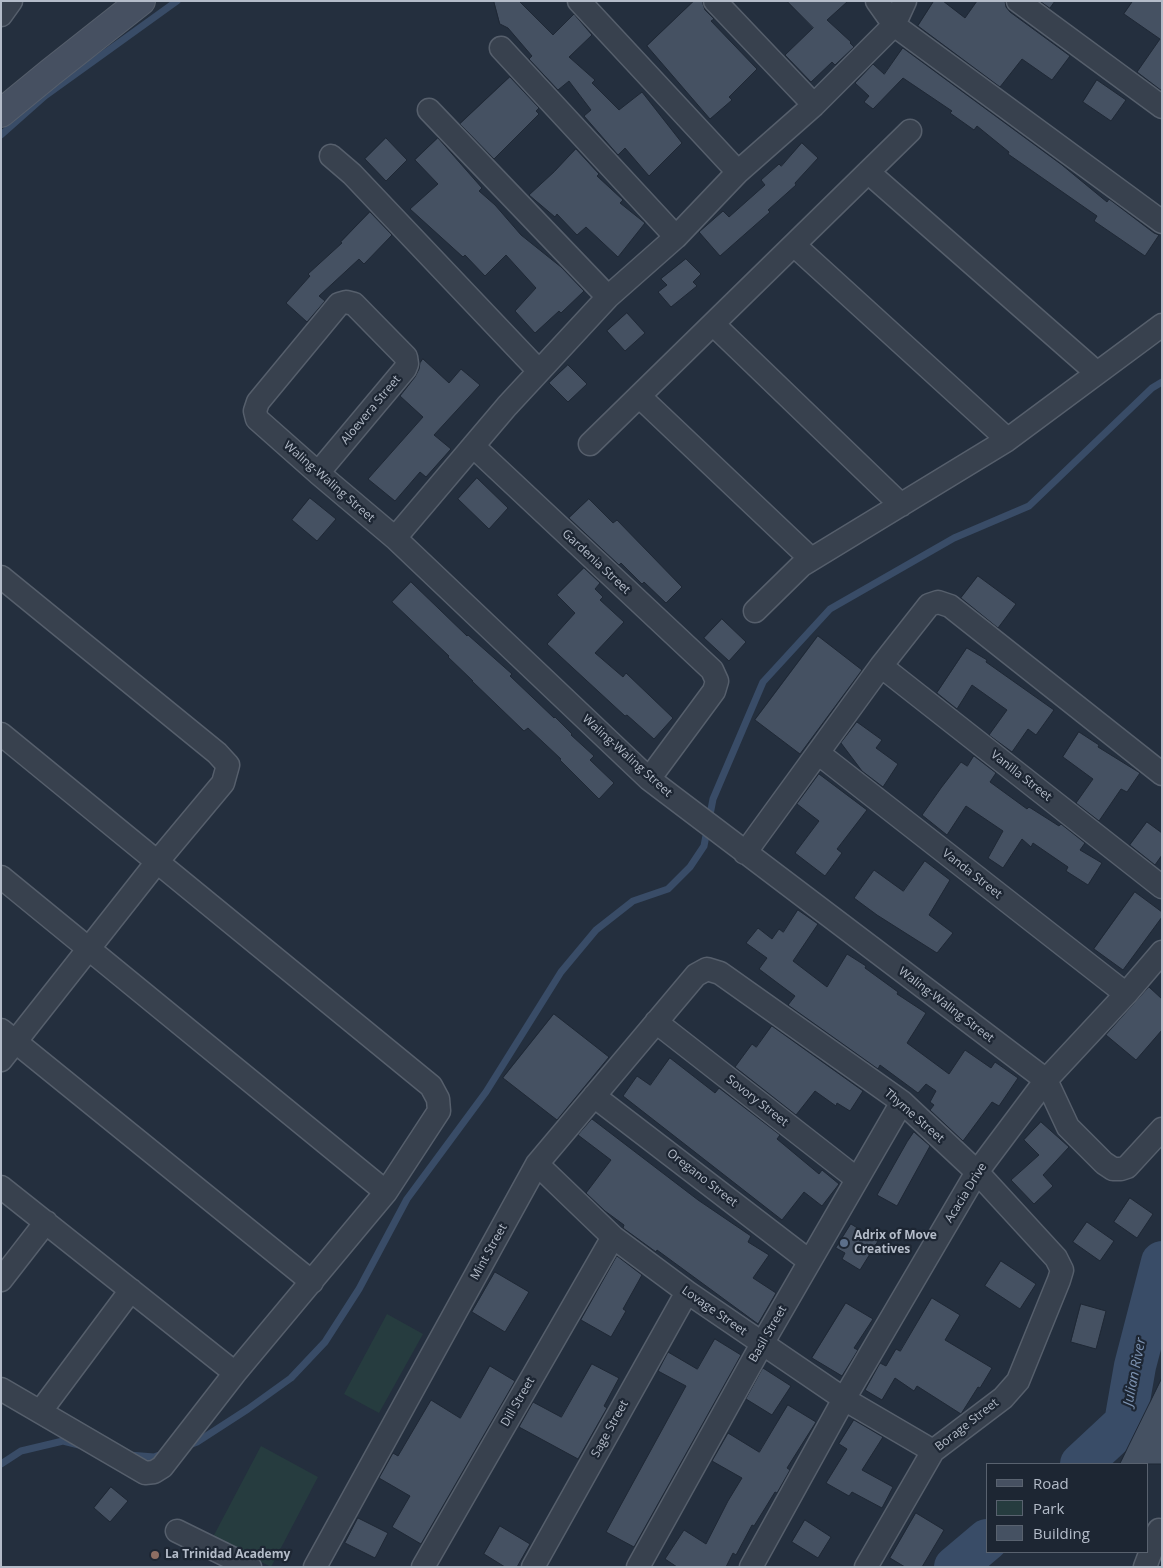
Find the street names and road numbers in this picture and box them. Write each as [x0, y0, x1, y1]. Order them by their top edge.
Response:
street label: Aloevera Street [338, 373, 404, 447]
street label: Waling-Waling Street [281, 439, 377, 525]
street label: Gardenia Street [559, 527, 633, 597]
street label: Waling-Waling Street [579, 712, 675, 800]
street label: Vanilla Street [988, 748, 1054, 804]
street label: Vanda Street [939, 846, 1005, 902]
street label: Waling-Waling Street [895, 964, 997, 1046]
street label: Sovory Street [723, 1072, 791, 1130]
street label: Thyme Street [881, 1086, 947, 1146]
street label: Oregano Street [664, 1146, 740, 1210]
street label: Acacia Drive [942, 1160, 990, 1226]
street label: Mint Street [468, 1221, 510, 1283]
street label: Lovage Street [679, 1283, 749, 1339]
street label: Basil Street [746, 1303, 790, 1365]
street label: Dill Street [498, 1375, 538, 1429]
street label: Borage Street [932, 1396, 1002, 1454]
street label: Sage Street [588, 1398, 632, 1460]

